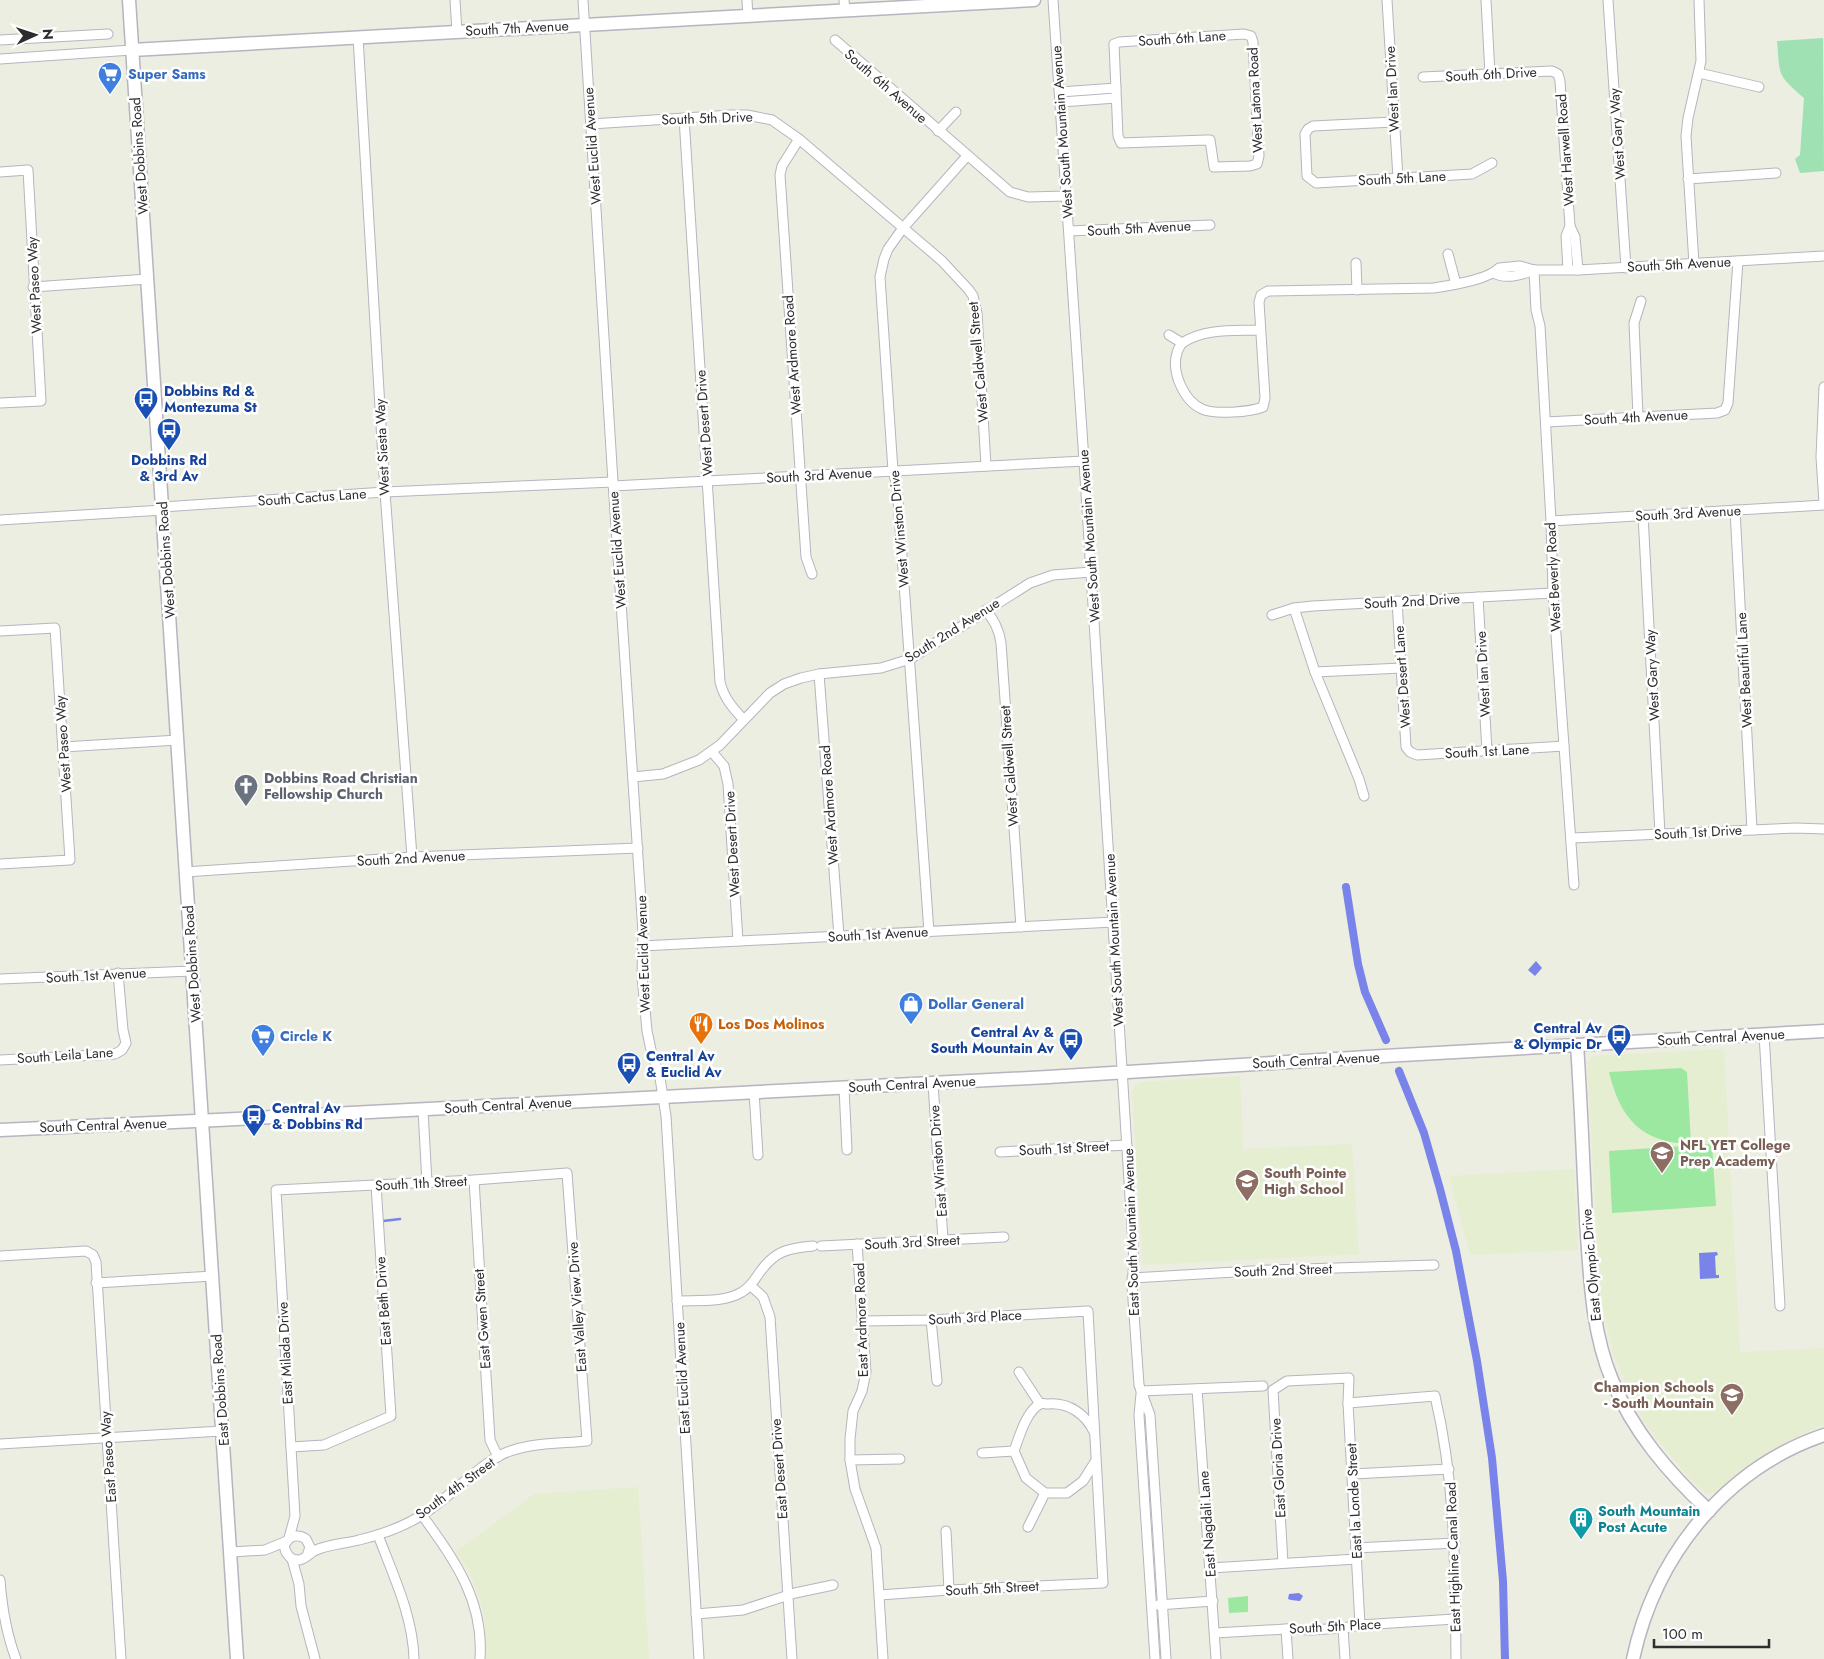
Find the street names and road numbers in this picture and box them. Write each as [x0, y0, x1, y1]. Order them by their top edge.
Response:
street label: South 7th Avenue [465, 15, 569, 41]
street label: South 6th Lane [1137, 25, 1227, 51]
street label: South 6th Avenue [840, 44, 932, 128]
street label: West South Mountain Avenue [1046, 45, 1078, 219]
street label: West Ian Drive [1380, 46, 1404, 132]
street label: West Latona Road [1242, 47, 1268, 153]
street label: South 6th Drive [1445, 62, 1537, 86]
street label: West Euclid Avenue [578, 87, 606, 205]
street label: West Gary Way [1604, 87, 1630, 180]
street label: West Harwell Road [1551, 93, 1579, 207]
street label: West Dobbins Road [125, 97, 153, 215]
street label: South 5th Drive [661, 106, 753, 130]
street label: South 5th Lane [1358, 166, 1446, 190]
street label: South 5th Avenue [1087, 215, 1191, 241]
street label: West Paseo Way [21, 235, 47, 334]
street label: South 5th Avenue [1627, 251, 1731, 277]
street label: West Ardmore Road [778, 294, 806, 416]
street label: West Caldwell Street [963, 300, 993, 423]
street label: West Desert Drive [690, 369, 718, 477]
street label: West Siesta Way [369, 397, 395, 496]
street label: South 4th Avenue [1583, 404, 1689, 430]
street label: West South Mountain Avenue [1073, 449, 1105, 623]
street label: South 3rd Avenue [766, 462, 872, 488]
street label: West Winston Drive [884, 470, 914, 588]
street label: South Cactus Lane [257, 483, 367, 511]
street label: West Euclid Avenue [603, 491, 631, 609]
street label: South 3rd Avenue [1635, 500, 1741, 526]
street label: West Dobbins Road [152, 501, 180, 619]
street label: West Beverly Road [1540, 522, 1566, 632]
street label: South 2nd Drive [1363, 588, 1461, 614]
street label: South 2nd Avenue [901, 593, 1003, 667]
street label: West Beautiful Lane [1731, 612, 1757, 728]
street label: West Desert Lane [1388, 625, 1416, 729]
street label: West Gary Way [1640, 628, 1664, 721]
street label: West Ian Drive [1471, 631, 1495, 717]
street label: West Paseo Way [50, 694, 76, 793]
street label: West Caldwell Street [995, 704, 1023, 827]
street label: South 1st Lane [1444, 739, 1530, 763]
street label: West Ardmore Road [815, 744, 843, 866]
street label: West Desert Drive [719, 790, 745, 898]
street label: South 1st Drive [1653, 820, 1743, 844]
street label: South 2nd Avenue [356, 845, 466, 871]
street label: West South Mountain Avenue [1099, 853, 1129, 1027]
street label: West Euclid Avenue [631, 895, 655, 1013]
street label: West Dobbins Road [178, 905, 206, 1023]
street label: South 1st Avenue [827, 921, 929, 947]
street label: South 1st Avenue [45, 962, 147, 988]
street label: South Central Avenue [1657, 1024, 1785, 1050]
street label: South Leila Lane [16, 1042, 114, 1068]
street label: South Central Avenue [1252, 1047, 1380, 1073]
street label: South Central Avenue [848, 1071, 976, 1097]
street label: South Central Avenue [444, 1092, 572, 1118]
street label: East Winston Drive [924, 1105, 952, 1217]
street label: South Central Avenue [39, 1113, 167, 1137]
street label: South 1st Street [1018, 1136, 1110, 1160]
street label: East South Mountain Avenue [1118, 1148, 1144, 1316]
street label: South 1th Street [374, 1171, 468, 1195]
street label: East Olympic Drive [1576, 1208, 1606, 1322]
street label: South 3rd Street [864, 1229, 961, 1254]
street label: East Valley View Drive [562, 1241, 592, 1373]
street label: East Beth Drive [370, 1256, 396, 1346]
street label: South 2nd Street [1233, 1258, 1333, 1282]
street label: East Ardmore Road [849, 1262, 873, 1378]
street label: East Gwen Street [468, 1268, 495, 1370]
street label: East Milada Drive [272, 1301, 298, 1405]
street label: South 3rd Place [928, 1305, 1022, 1329]
street label: East Euclid Avenue [669, 1322, 695, 1434]
street label: East Dobbins Road [206, 1334, 234, 1446]
street label: East Paseo Way [95, 1410, 121, 1503]
street label: East Desert Drive [766, 1418, 792, 1520]
street label: East Gloria Drive [1265, 1418, 1291, 1518]
street label: East la Londe Street [1341, 1442, 1367, 1559]
street label: South 4th Street [411, 1452, 499, 1524]
street label: East Nagdali Lane [1193, 1470, 1221, 1578]
street label: East Highline Canal Road [1440, 1482, 1466, 1632]
street label: South 5th Street [945, 1576, 1040, 1600]
street label: South 5th Place [1289, 1614, 1381, 1638]

